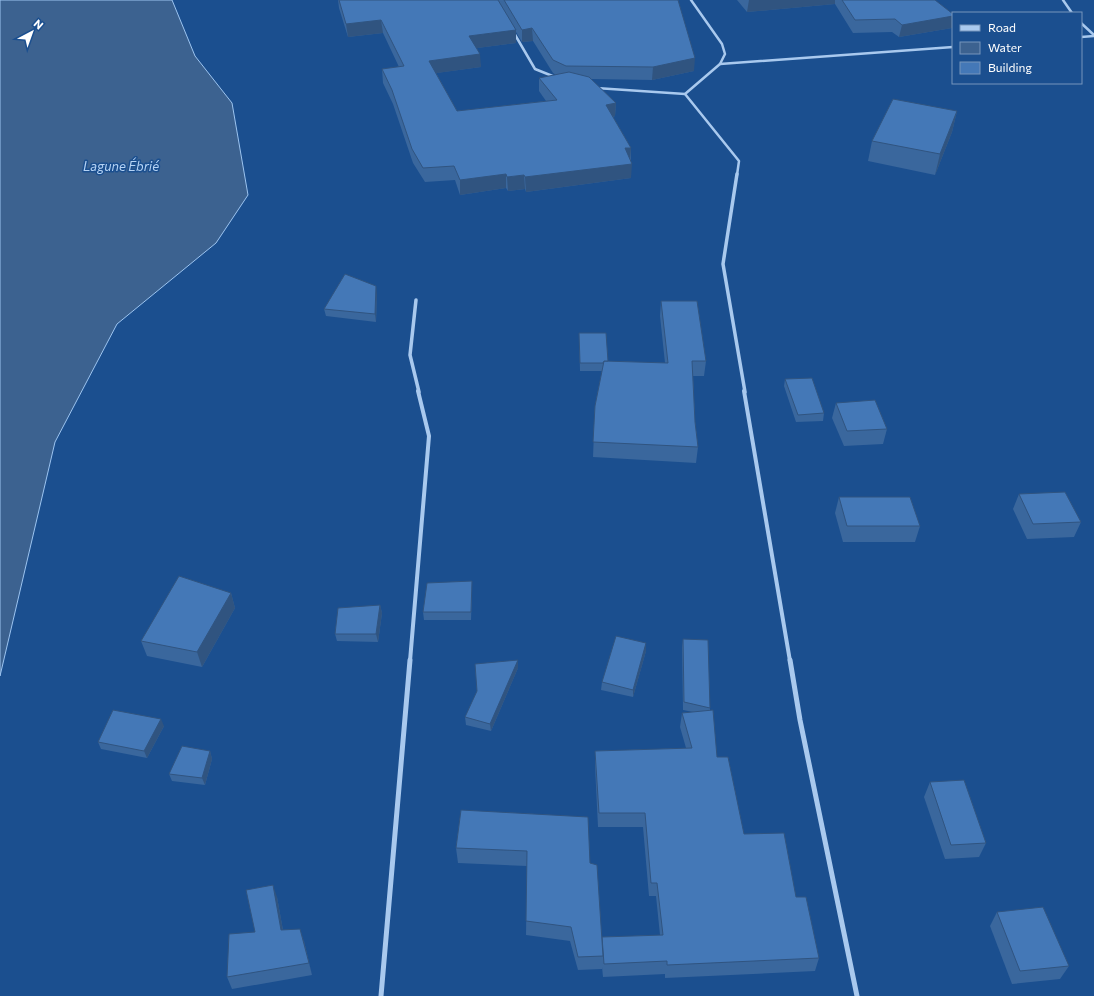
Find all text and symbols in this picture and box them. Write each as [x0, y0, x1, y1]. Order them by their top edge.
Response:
north arrow [12, 12, 52, 52]
legend [952, 12, 1082, 84]
text: N [32, 16, 46, 32]
text: Road [988, 20, 1016, 34]
text: Water [988, 40, 1022, 54]
text: Building [988, 60, 1032, 74]
water label: Lagune Ébrié [83, 157, 160, 174]

